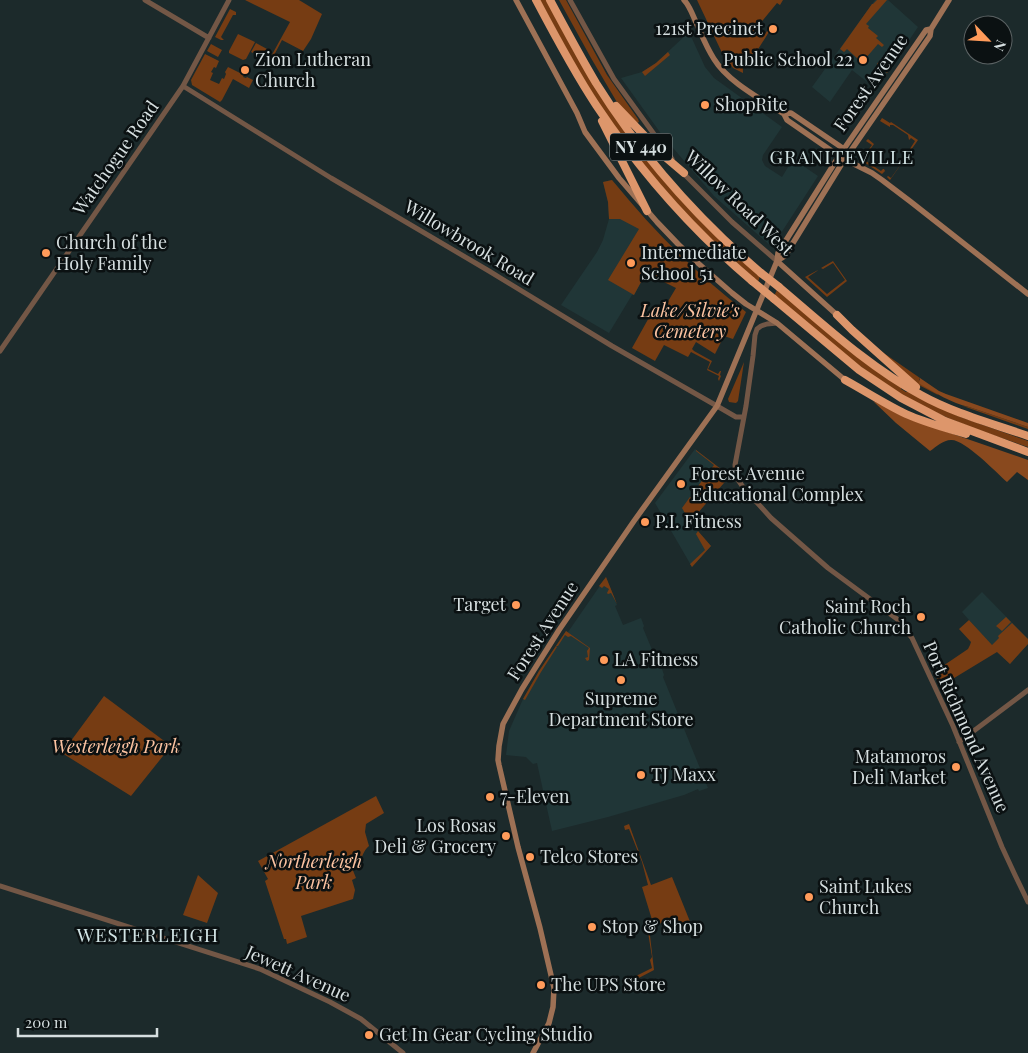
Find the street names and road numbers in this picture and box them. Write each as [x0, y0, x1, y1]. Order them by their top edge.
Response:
street label: Forest Avenue [828, 29, 913, 136]
street label: Watchogue Road [66, 95, 164, 220]
road number: NY 440 [610, 134, 672, 160]
street label: Willow Road West [679, 144, 800, 261]
street label: Willowbrook Road [399, 193, 539, 291]
street label: Forest Avenue [501, 576, 583, 685]
street label: Port Richmond Avenue [918, 637, 1016, 816]
street label: Jewett Avenue [241, 939, 355, 1007]

